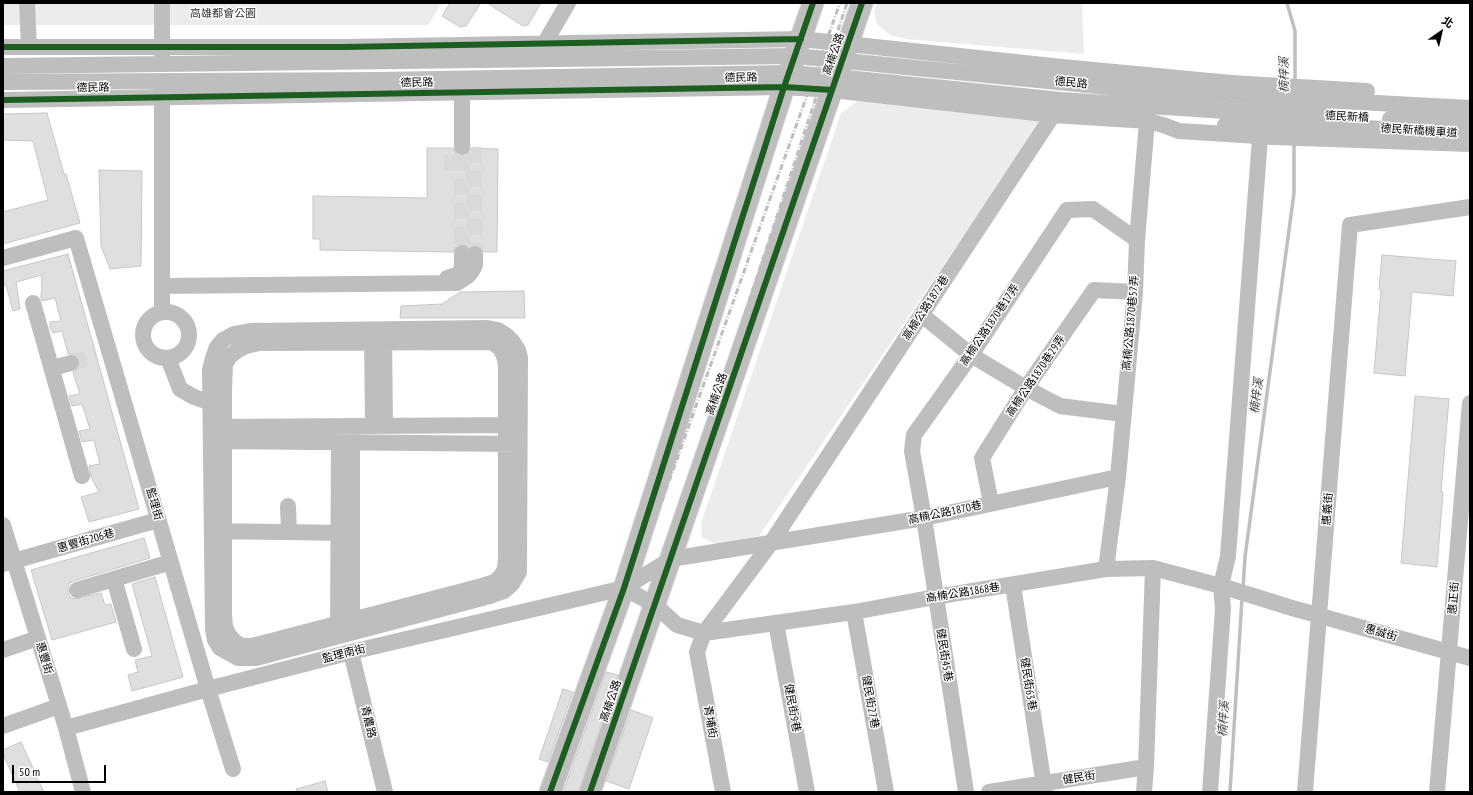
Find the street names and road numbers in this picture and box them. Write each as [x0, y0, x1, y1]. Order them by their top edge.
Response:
street label: 高楠公路 [821, 31, 847, 77]
street label: 德民路 [724, 71, 758, 85]
street label: 德民路 [1054, 75, 1088, 91]
street label: 德民路 [400, 76, 434, 90]
street label: 德民路 [76, 81, 110, 95]
street label: 德民新橋 [1325, 109, 1369, 125]
street label: 德民新橋機車道 [1380, 122, 1458, 140]
street label: 高楠公路1872巷 [900, 273, 952, 343]
street label: 高楠公路1870巷57弄 [1120, 275, 1142, 371]
street label: 高楠公路1870巷17弄 [958, 282, 1022, 368]
street label: 高楠公路1870巷29弄 [1004, 333, 1068, 419]
street label: 高楠公路 [704, 371, 730, 417]
street label: 監理街 [143, 486, 165, 522]
street label: 惠義街 [1320, 492, 1336, 526]
street label: 高楠公路1870巷 [907, 499, 983, 527]
street label: 惠豐街206巷 [56, 527, 116, 555]
street label: 高楠公路1868巷 [925, 581, 1001, 605]
street label: 惠正街 [1446, 581, 1462, 615]
street label: 惠誠街 [1363, 622, 1399, 644]
street label: 健民街45巷 [933, 627, 955, 683]
street label: 惠豐街 [33, 640, 55, 676]
street label: 監理南街 [321, 642, 367, 666]
street label: 健民街63巷 [1017, 656, 1039, 712]
street label: 健民街27巷 [859, 674, 881, 730]
street label: 高楠公路 [598, 678, 624, 724]
street label: 健民街9巷 [781, 683, 803, 733]
street label: 青農路 [358, 704, 378, 740]
street label: 青埔街 [701, 705, 719, 739]
street label: 健民街 [1062, 769, 1096, 787]

